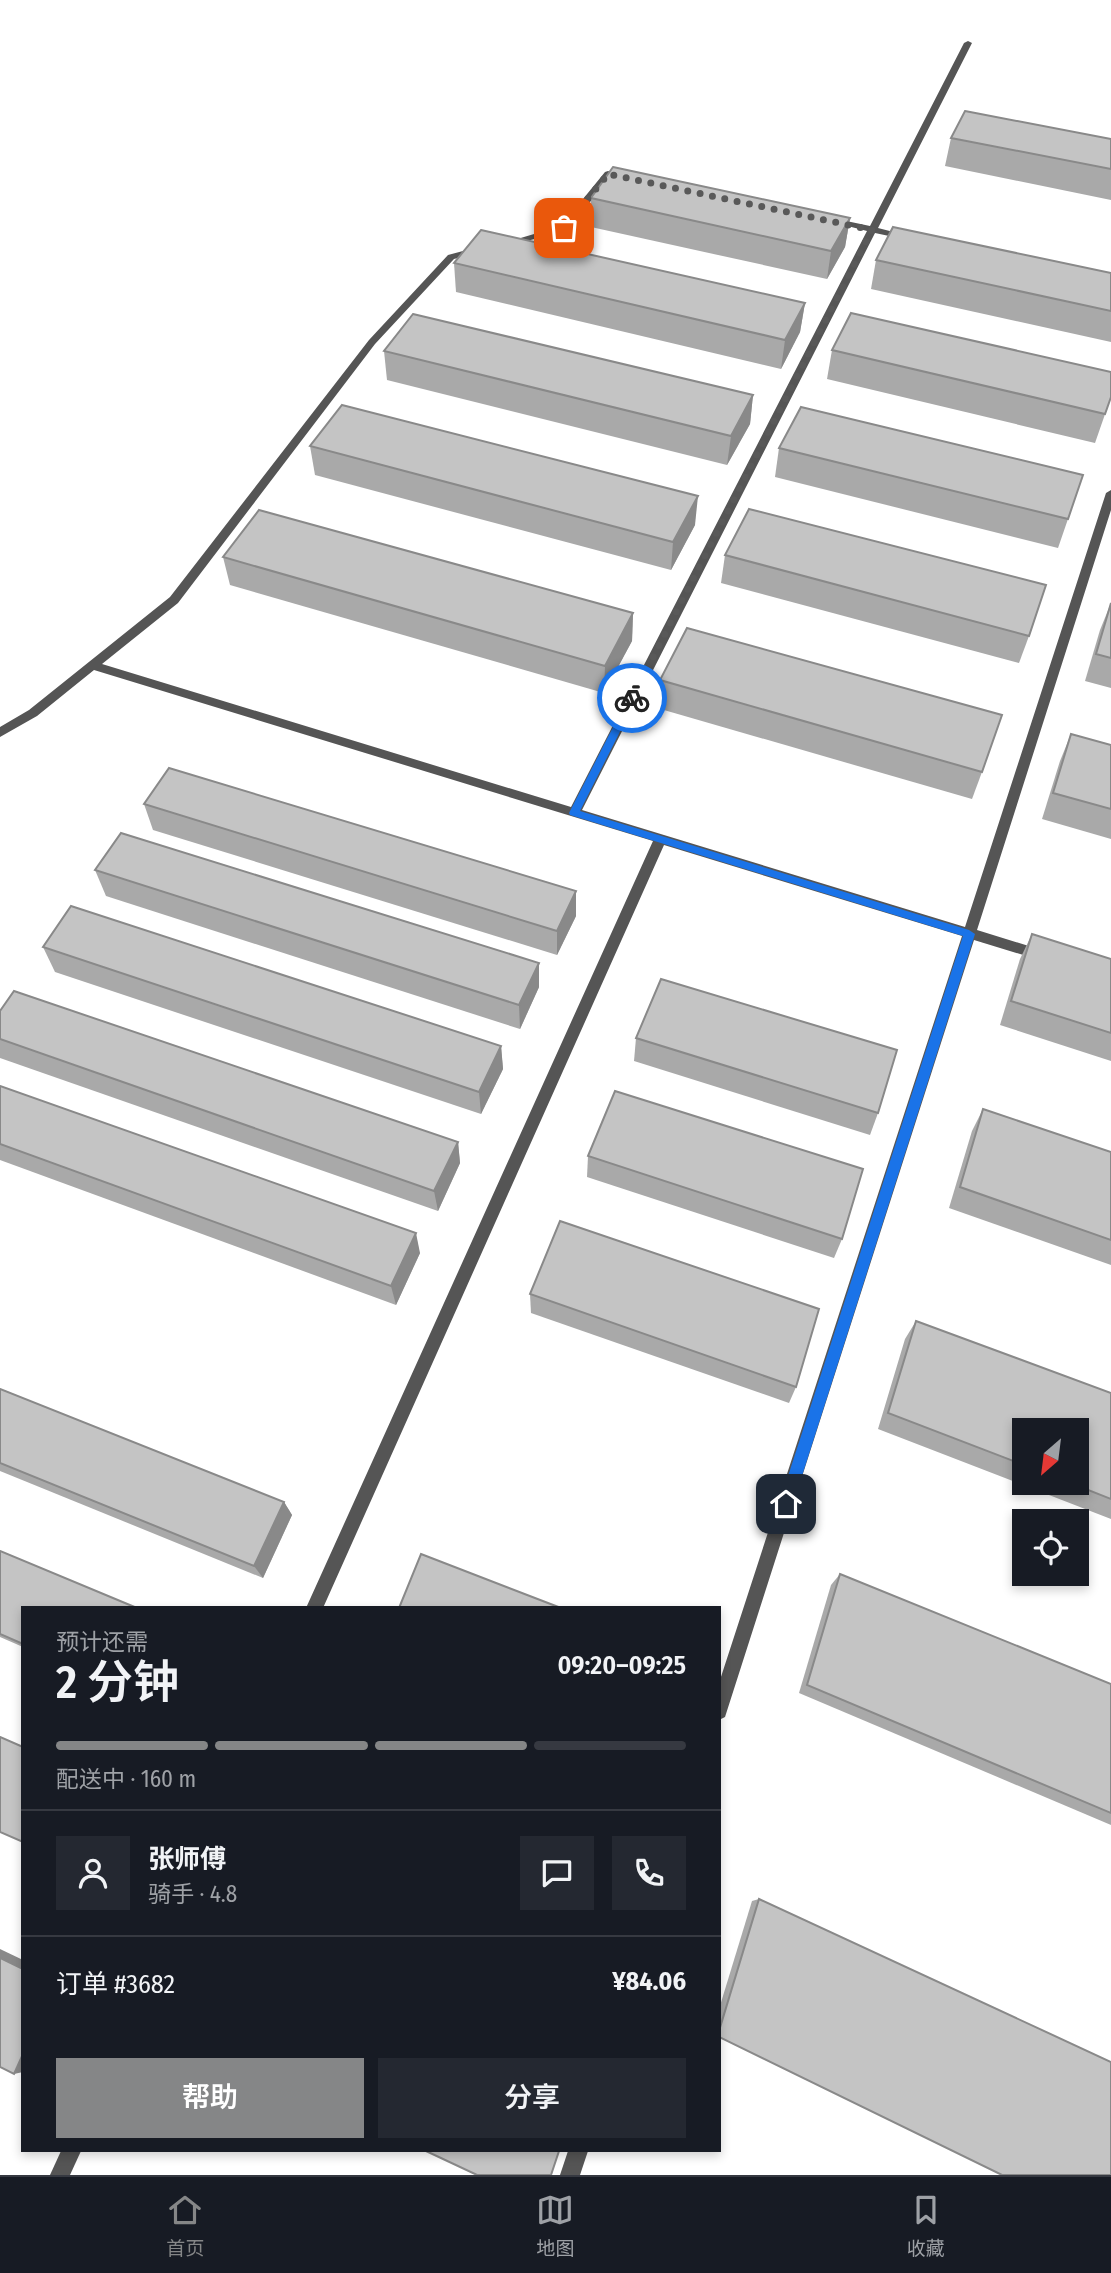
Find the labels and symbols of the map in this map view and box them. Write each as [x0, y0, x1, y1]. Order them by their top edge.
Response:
pin [534, 198, 594, 258]
courier [597, 663, 667, 733]
north arrow [1012, 1418, 1088, 1494]
pin [756, 1474, 816, 1534]

